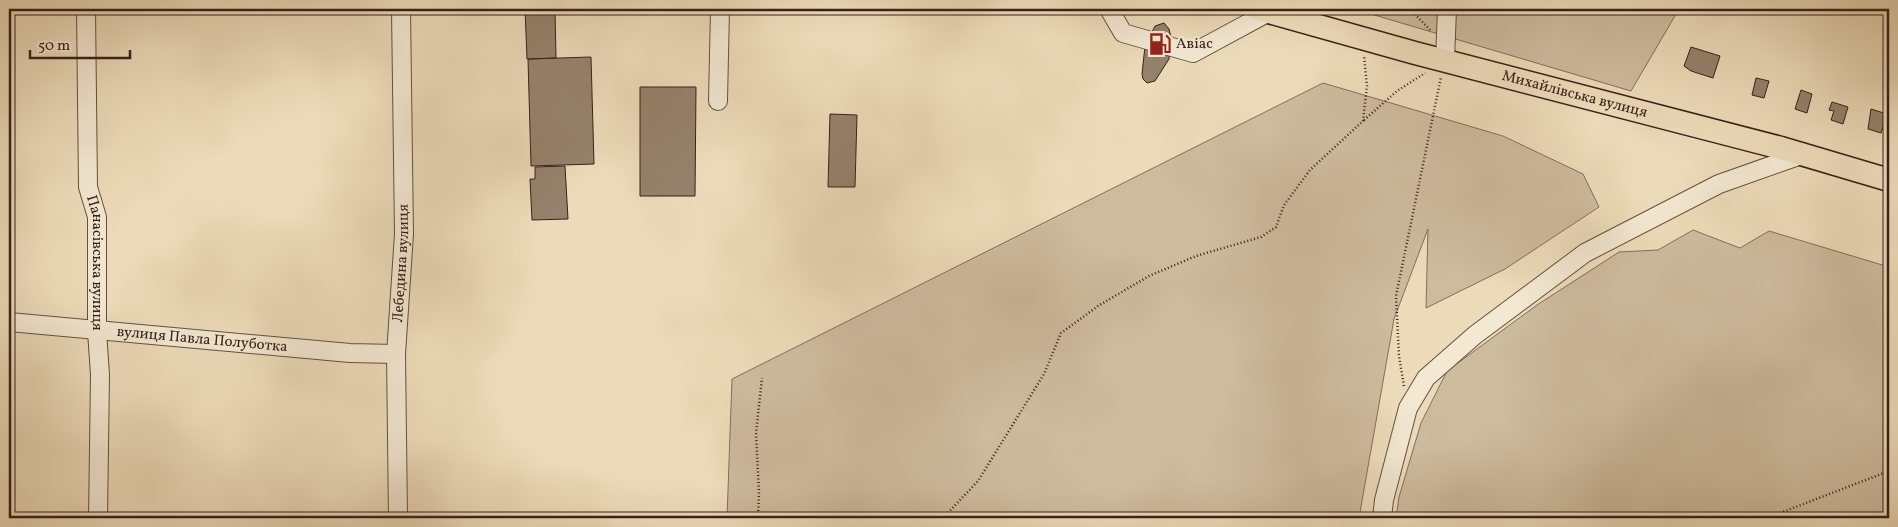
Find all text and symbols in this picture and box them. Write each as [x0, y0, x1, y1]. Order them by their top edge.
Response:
scale bar [30, 28, 130, 60]
fuel station icon: Авіас [1147, 31, 1173, 57]
place label: Авіас [1176, 34, 1213, 55]
text: 50 m [38, 36, 70, 57]
street label: Михайлівська вулиця [1500, 65, 1650, 123]
street label: Панасівська вулиця [81, 193, 108, 331]
street label: Лебедина вулиця [388, 204, 415, 323]
street label: вулиця Павла Полуботка [116, 321, 288, 358]

